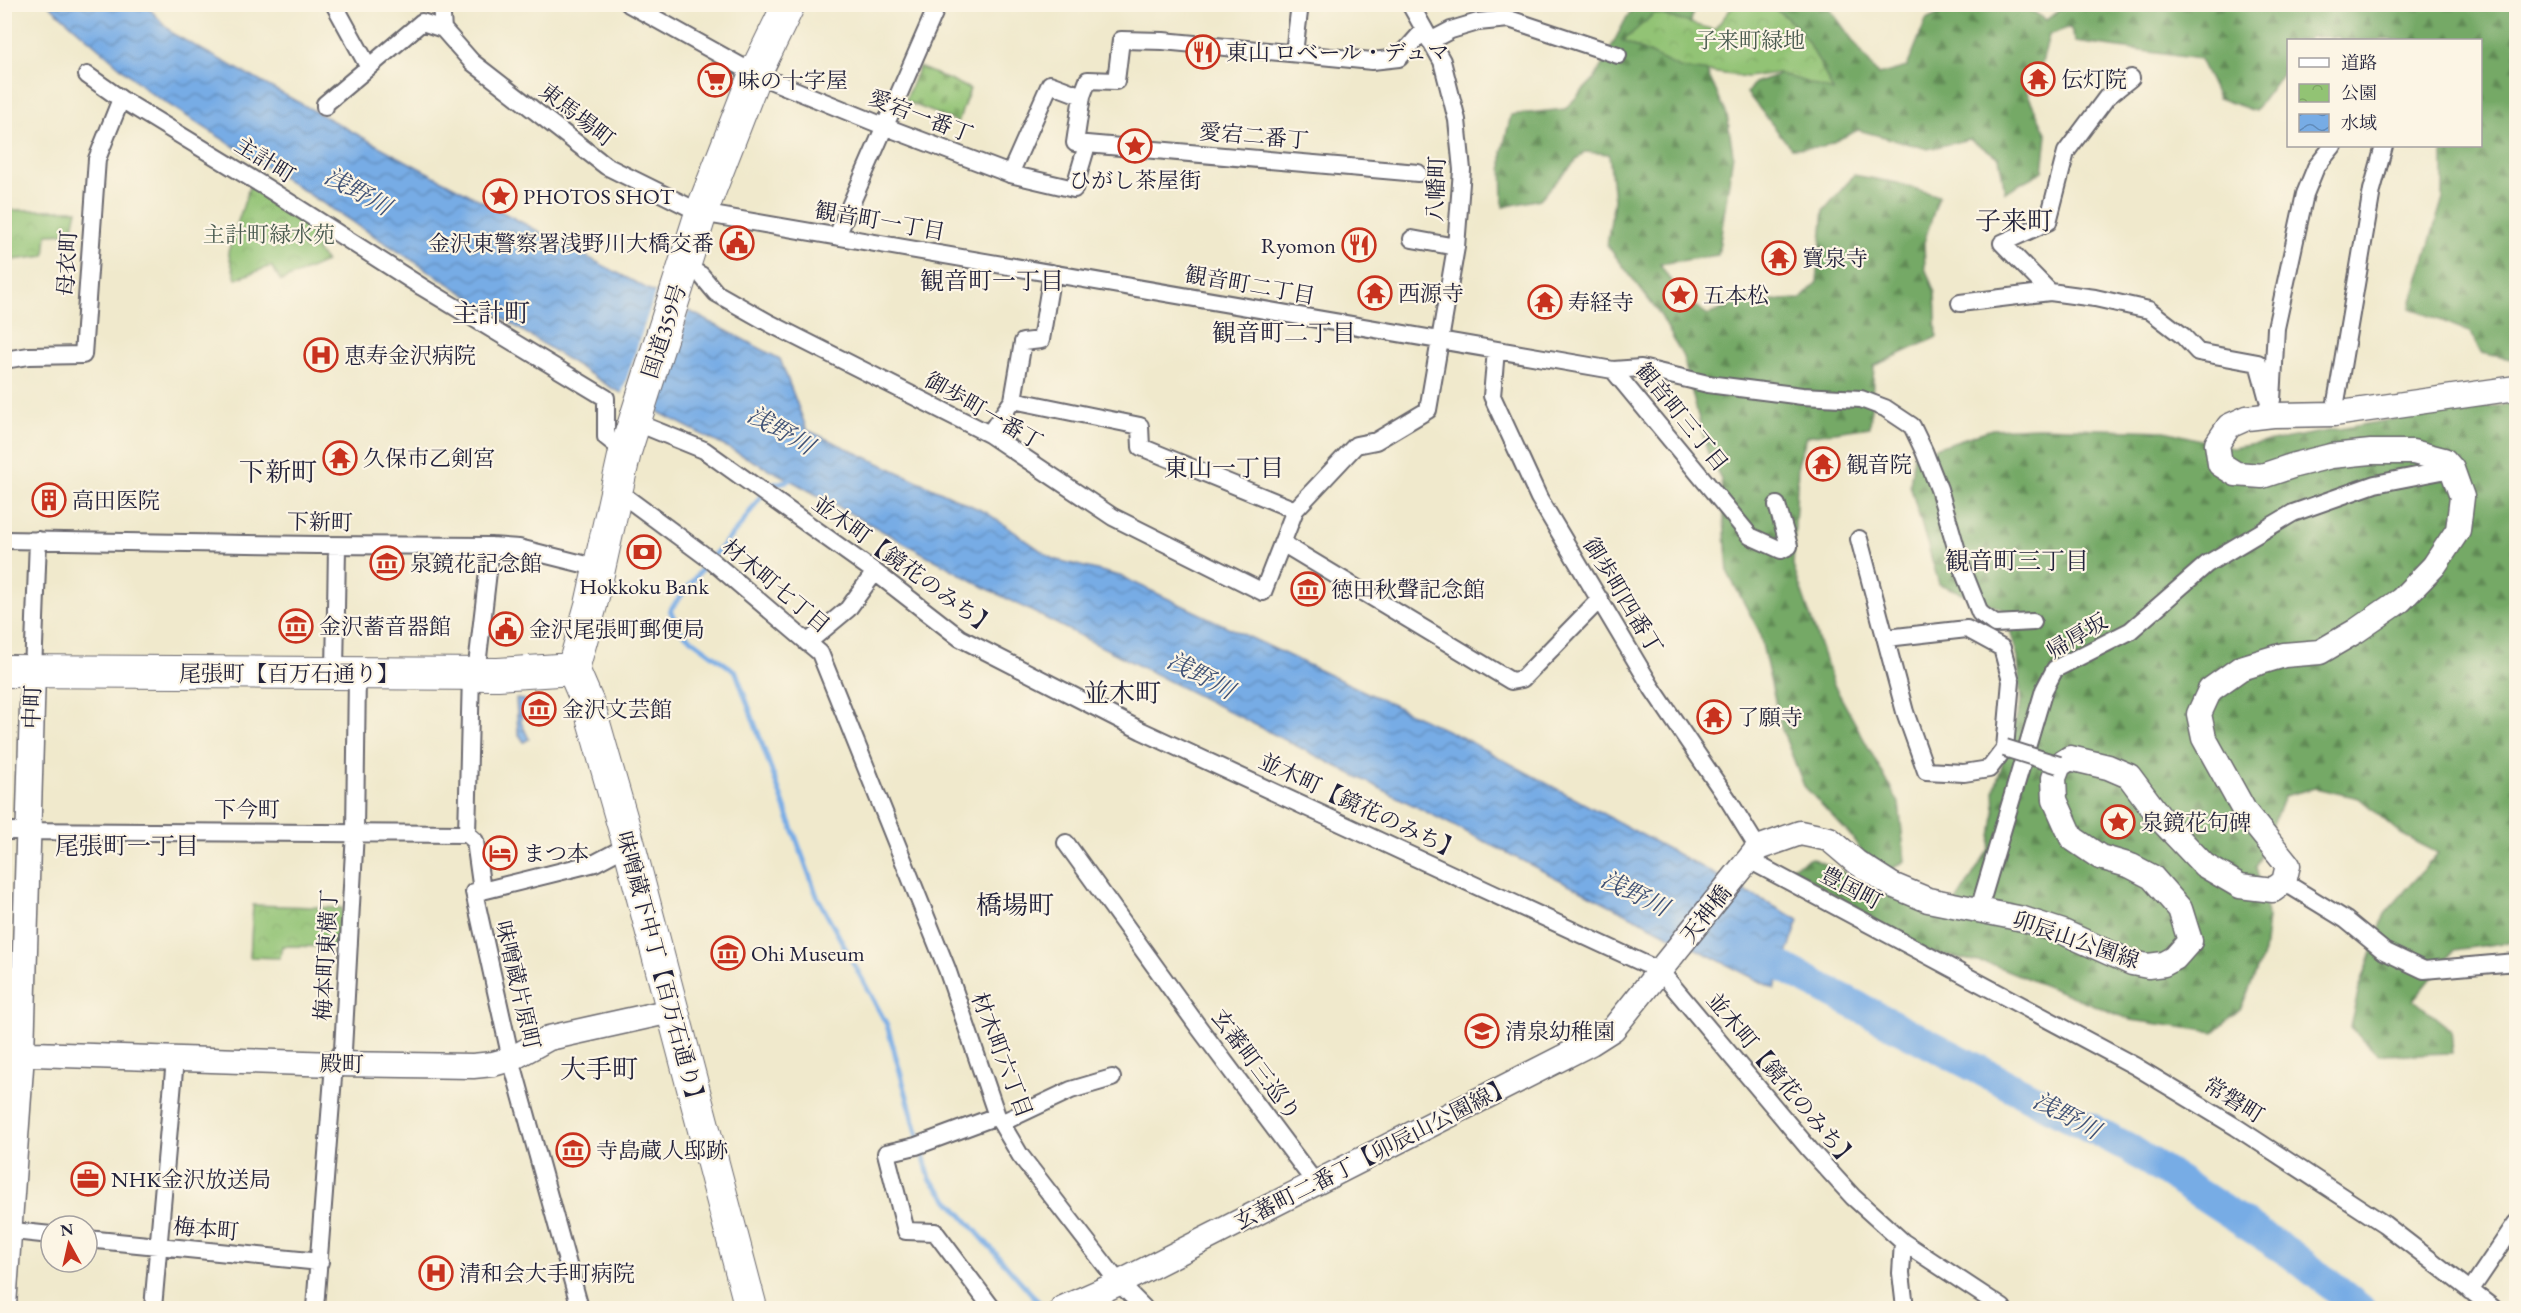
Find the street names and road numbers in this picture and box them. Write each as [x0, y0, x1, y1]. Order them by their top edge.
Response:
street label: 東馬場町 [533, 76, 621, 154]
street label: 愛宕一番丁 [864, 83, 978, 149]
street label: 愛宕二番丁 [1198, 117, 1310, 155]
street label: 主計町 [229, 130, 301, 190]
street label: 八幡町 [1420, 156, 1452, 222]
street label: 観音町一丁目 [812, 195, 948, 247]
street label: 母衣町 [51, 229, 83, 297]
street label: 観音町二丁目 [1182, 259, 1318, 311]
street label: 国道359号 [635, 280, 693, 382]
street label: 観音町三丁目 [1629, 357, 1735, 477]
street label: 御歩町一番丁 [920, 365, 1048, 457]
street label: 並木町【鏡花のみち】 [806, 489, 1002, 641]
street label: 下新町 [287, 507, 353, 537]
street label: 材木町七丁目 [716, 532, 836, 640]
street label: 御歩町四番丁 [1577, 532, 1669, 660]
street label: 帰厚坂 [2041, 607, 2113, 665]
street label: 尾張町【百万石通り】 [179, 659, 399, 688]
street label: 中町 [17, 684, 47, 730]
street label: 並木町【鏡花のみち】 [1254, 746, 1466, 866]
street label: 下今町 [214, 795, 280, 824]
street label: 味噌蔵下中丁【百万石通り】 [610, 828, 712, 1112]
street label: 豊国町 [1815, 860, 1887, 916]
street label: 天神橋 [1674, 879, 1738, 949]
street label: 梅本町東横丁 [308, 888, 344, 1022]
street label: 卯辰山公園線 [2009, 905, 2143, 975]
street label: 味噌蔵片原町 [489, 917, 547, 1053]
street label: 並木町【鏡花のみち】 [1700, 986, 1864, 1174]
street label: 材木町六丁目 [965, 988, 1039, 1122]
street label: 玄蕃町三巡り [1205, 1004, 1307, 1126]
street label: 殿町 [320, 1049, 364, 1079]
street label: 常磐町 [2198, 1070, 2270, 1130]
street label: 玄蕃町二番丁【卯辰山公園線】 [1229, 1071, 1517, 1237]
street label: 梅本町 [172, 1212, 240, 1246]

